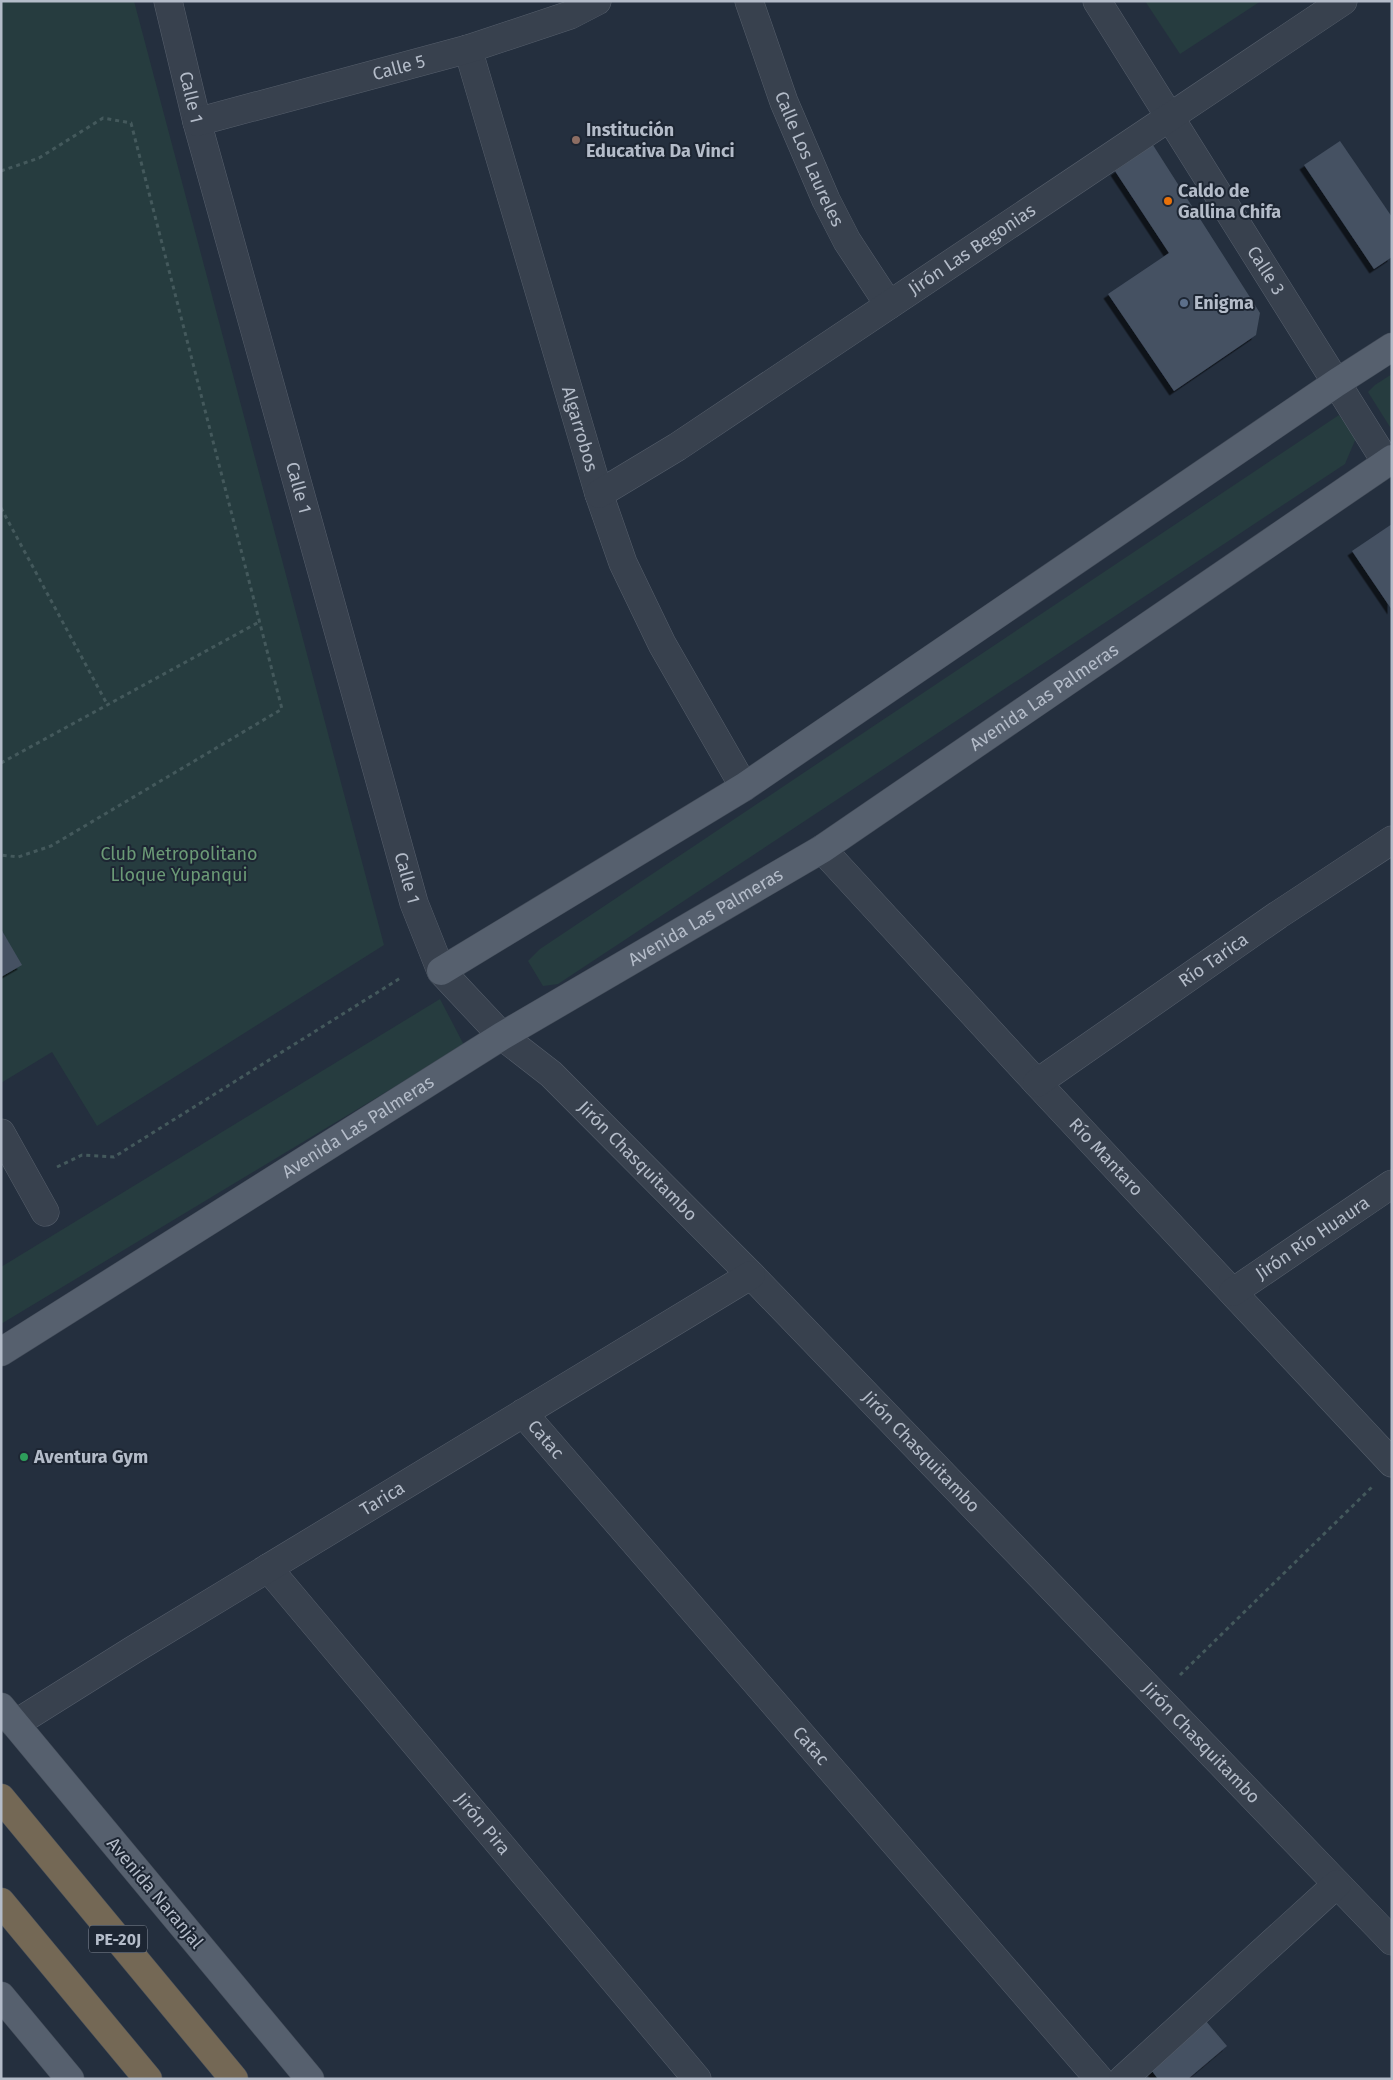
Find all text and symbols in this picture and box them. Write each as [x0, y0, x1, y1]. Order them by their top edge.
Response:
street label: Calle 5 [370, 50, 428, 85]
street label: Calle 1 [174, 69, 208, 125]
street label: Calle Los Laureles [770, 88, 849, 230]
place label: Institución Educativa Da Vinci [586, 119, 735, 162]
marker: Institución Educativa Da Vinci [570, 134, 582, 146]
place label: Caldo de Gallina Chifa [1178, 180, 1281, 223]
marker: Caldo de Gallina Chifa [1162, 195, 1174, 207]
street label: Jirón Las Begonias [904, 199, 1040, 300]
street label: Calle 3 [1242, 242, 1289, 299]
place label: Enigma [1194, 292, 1254, 314]
marker: Enigma [1178, 297, 1190, 309]
street label: Algarrobos [557, 384, 603, 474]
street label: Calle 1 [281, 460, 316, 516]
street label: Avenida Las Palmeras [965, 638, 1123, 756]
park label: Club Metropolitano Lloque Yupanqui [100, 843, 258, 886]
street label: Calle 1 [389, 850, 425, 906]
street label: Avenida Las Palmeras [624, 863, 787, 971]
street label: Río Tarica [1174, 928, 1252, 992]
street label: Avenida Las Palmeras [278, 1071, 438, 1183]
street label: Jirón Chasquitambo [573, 1096, 702, 1226]
street label: Río Mantaro [1064, 1113, 1148, 1201]
street label: Jirón Río Huaura [1251, 1192, 1374, 1285]
street label: Jirón Chasquitambo [857, 1386, 985, 1517]
street label: Catac [523, 1415, 569, 1464]
place label: Aventura Gym [33, 1446, 148, 1468]
marker: Aventura Gym [18, 1451, 30, 1463]
street label: Tarica [356, 1477, 409, 1521]
street label: Jirón Chasquitambo [1138, 1677, 1265, 1808]
street label: Catac [788, 1722, 834, 1770]
street label: Jirón Pira [450, 1788, 515, 1859]
street label: Avenida Naranjal [102, 1833, 208, 1953]
road number: PE-20J [89, 1926, 147, 1952]

